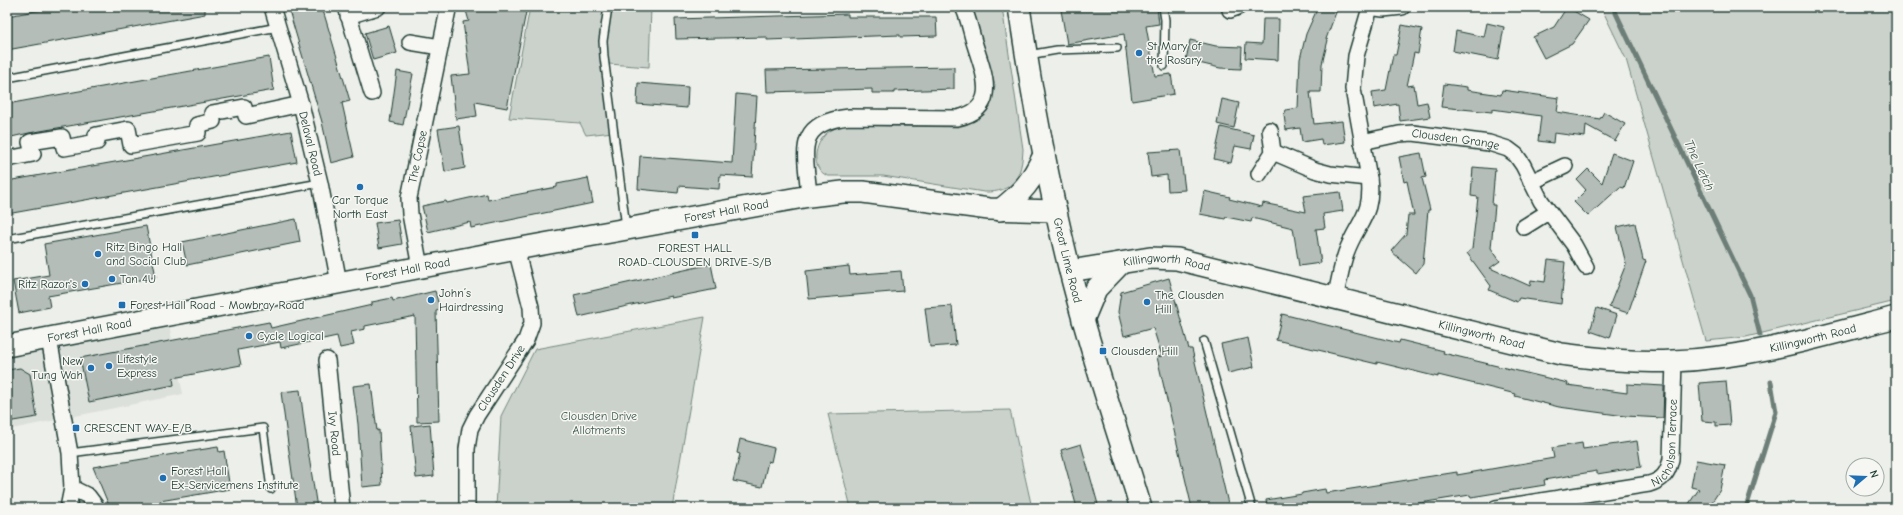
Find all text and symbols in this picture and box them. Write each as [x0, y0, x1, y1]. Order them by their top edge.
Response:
place label: St Mary of the Rosary [1146, 39, 1202, 67]
marker: St Mary of the Rosary [1134, 48, 1144, 58]
street label: Delaval Road [296, 110, 325, 177]
street label: Clousden Grange [1411, 126, 1502, 153]
street label: The Copse [405, 129, 430, 185]
water label: The Letch [1681, 137, 1718, 193]
marker: Car Torque North East [355, 182, 365, 192]
place label: Car Torque North East [332, 193, 388, 221]
street label: Forest Hall Road [683, 196, 770, 225]
street label: Great Lime Road [1050, 216, 1085, 305]
marker: FOREST HALL ROAD-CLOUSDEN DRIVE-S/B [690, 230, 700, 240]
place label: Ritz Bingo Hall and Social Club [106, 240, 186, 268]
place label: FOREST HALL ROAD-CLOUSDEN DRIVE-S/B [618, 241, 772, 269]
marker: Ritz Bingo Hall and Social Club [93, 249, 103, 259]
street label: Killingworth Road [1122, 251, 1212, 274]
street label: Forest Hall Road [364, 255, 451, 285]
place label: Tan 4U [120, 272, 156, 286]
marker: Tan 4U [107, 274, 117, 284]
place label: Ritz Razor's [18, 277, 77, 291]
marker: Ritz Razor's [80, 279, 90, 289]
place label: John’s Hairdressing [439, 286, 504, 314]
place label: The Clousden Hill [1155, 288, 1224, 316]
marker: John’s Hairdressing [426, 295, 436, 305]
marker: The Clousden Hill [1142, 297, 1152, 307]
place label: Forest Hall Road - Mowbray Road [130, 298, 304, 312]
marker: Forest Hall Road - Mowbray Road [117, 300, 127, 310]
street label: Forest Hall Road [46, 315, 133, 345]
street label: Killingworth Road [1437, 317, 1526, 352]
street label: Killingworth Road [1768, 321, 1858, 355]
place label: Cycle Logical [257, 329, 324, 343]
marker: Cycle Logical [244, 331, 254, 341]
street label: Clousden Drive [474, 342, 528, 414]
place label: Clousden Hill [1111, 344, 1178, 358]
marker: Clousden Hill [1098, 346, 1108, 356]
place label: Lifestyle Express [117, 352, 157, 380]
place label: New Tung Wah [31, 354, 84, 382]
marker: Lifestyle Express [104, 361, 114, 371]
marker: New Tung Wah [86, 363, 96, 373]
street label: Nicholson Terrace [1649, 399, 1680, 490]
park label: Clousden Drive Allotments [561, 409, 637, 437]
street label: Ivy Road [325, 410, 344, 457]
place label: CRESCENT WAY-E/B [84, 421, 192, 435]
marker: CRESCENT WAY-E/B [71, 423, 81, 433]
north arrow [1845, 457, 1885, 497]
place label: Forest Hall Ex-Servicemens Institute [171, 464, 298, 492]
text: N [1867, 468, 1881, 479]
marker: Forest Hall Ex-Servicemens Institute [158, 473, 168, 483]

